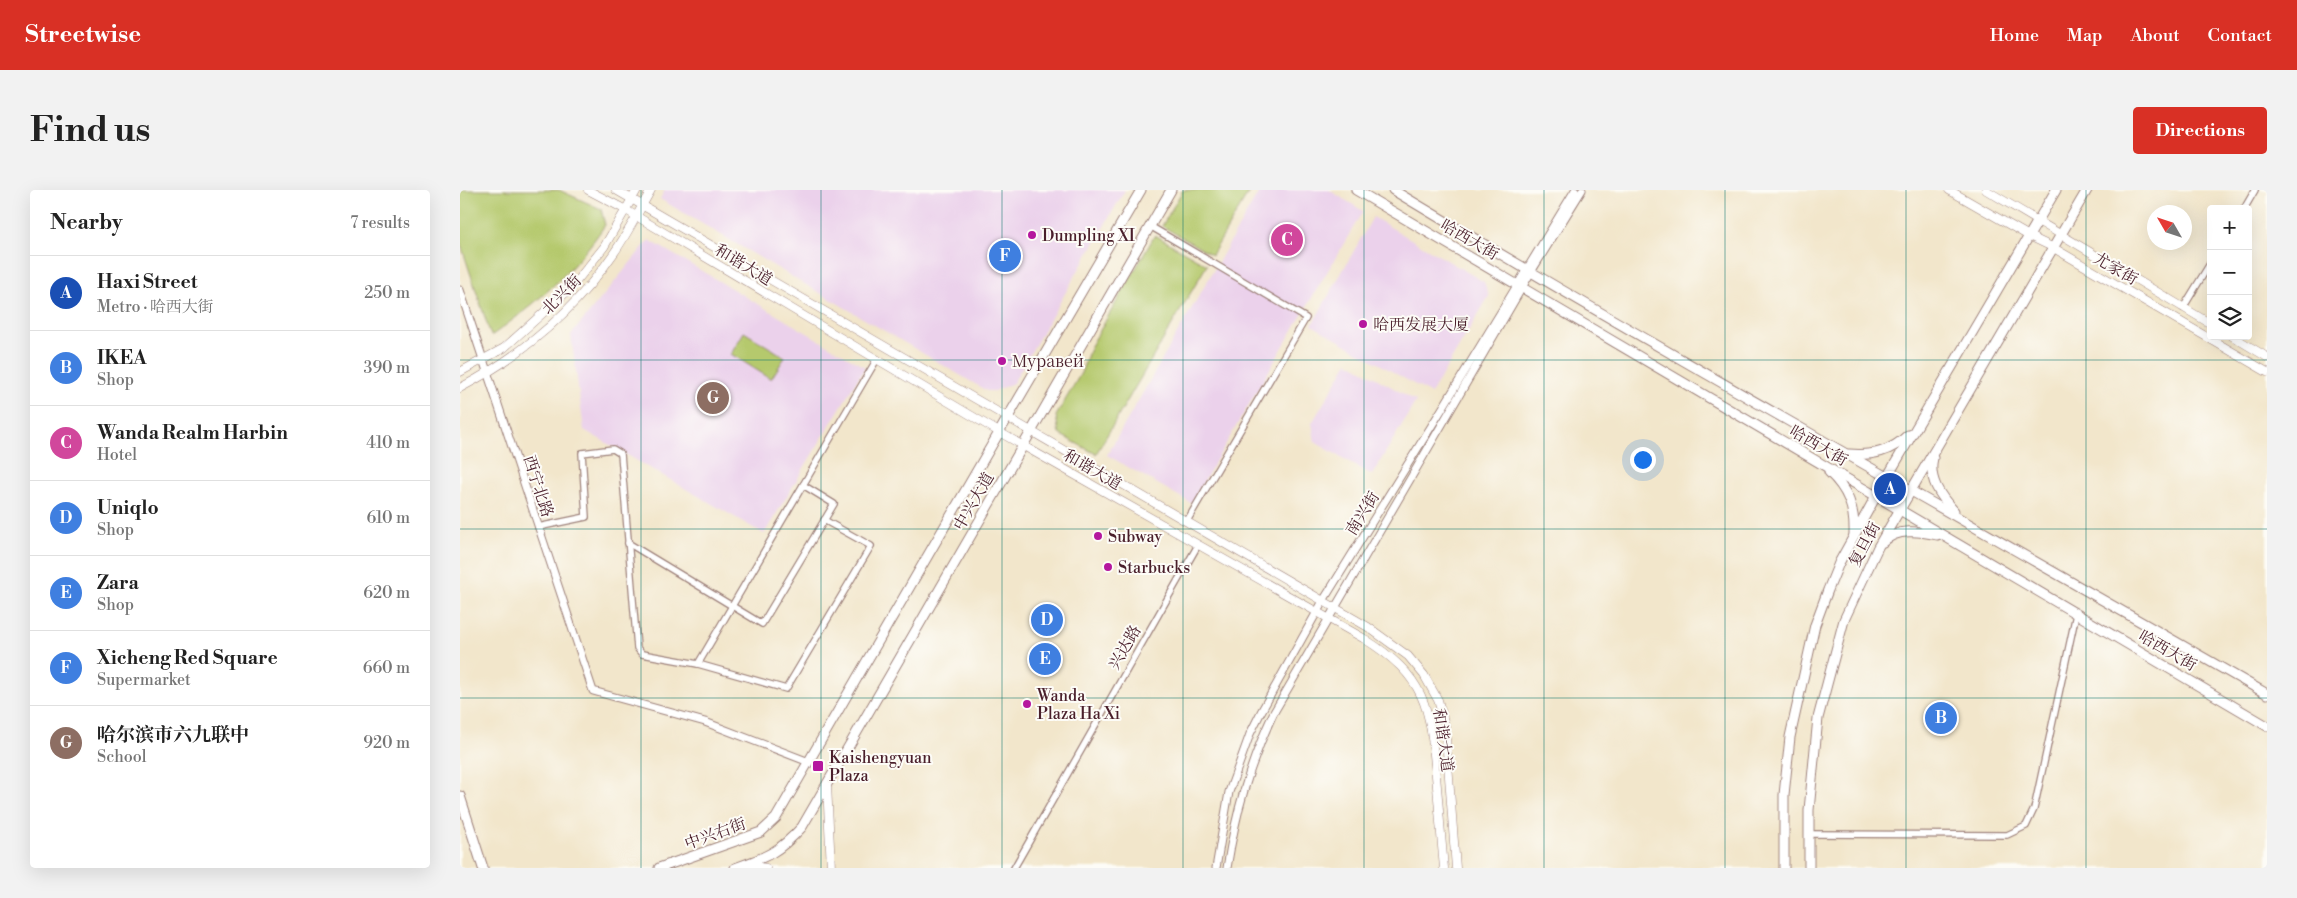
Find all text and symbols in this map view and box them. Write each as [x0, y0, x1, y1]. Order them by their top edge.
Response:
text: Streetwise [25, 20, 141, 50]
text: Home [1990, 24, 2039, 47]
text: Map [2067, 24, 2103, 47]
text: About [2131, 24, 2180, 47]
text: Contact [2208, 24, 2272, 47]
button: Directions [2133, 107, 2267, 154]
text: Find us [30, 109, 150, 152]
north arrow [2147, 205, 2192, 250]
map controls [2207, 205, 2252, 340]
button: + [2207, 205, 2252, 250]
text: Nearby [50, 210, 123, 236]
text: 7 results [350, 213, 410, 233]
street label: 哈西大街 [1437, 215, 1502, 265]
pin: C [1271, 221, 1303, 259]
place label: Dumpling XI [1042, 226, 1135, 246]
marker: Dumpling XI [1026, 229, 1038, 241]
pin: F [989, 237, 1021, 275]
street label: 和谐大道 [711, 240, 776, 290]
street label: 尤家街 [2090, 248, 2141, 290]
button: − [2207, 250, 2252, 295]
text: Haxi Street [97, 270, 197, 294]
street label: 北兴街 [538, 271, 586, 319]
text: A [60, 283, 72, 303]
text: 250 m [364, 283, 410, 303]
button: layers [2207, 295, 2252, 340]
text: Metro · 哈西大街 [97, 297, 214, 317]
place label: 哈西发展大厦 [1373, 315, 1469, 335]
marker: 哈西发展大厦 [1357, 318, 1369, 330]
text: IKEA [97, 346, 147, 370]
place label: Муравей [1012, 352, 1084, 372]
marker: Муравей [996, 355, 1008, 367]
text: B [60, 358, 72, 378]
text: 390 m [364, 358, 410, 378]
text: Shop [97, 370, 134, 390]
pin: G [697, 379, 729, 417]
text: Wanda Realm Harbin [97, 421, 288, 445]
street label: 哈西大街 [1786, 421, 1851, 471]
text: C [60, 433, 72, 453]
text: 410 m [366, 433, 410, 453]
text: Hotel [97, 445, 137, 465]
street label: 和谐大道 [1060, 445, 1125, 495]
your location [1630, 447, 1656, 473]
street label: 西宁北路 [519, 453, 557, 520]
street label: 中兴大道 [949, 469, 999, 534]
pin: A [1874, 470, 1906, 508]
street label: 南兴街 [1342, 488, 1384, 539]
text: Uniqlo [97, 496, 159, 520]
text: D [60, 508, 72, 528]
text: 610 m [366, 508, 410, 528]
street label: 复旦街 [1845, 519, 1885, 570]
text: Shop [97, 520, 134, 540]
place label: Subway [1108, 527, 1162, 547]
marker: Subway [1092, 530, 1104, 542]
place label: Starbucks [1118, 558, 1190, 578]
marker: Starbucks [1102, 561, 1114, 573]
text: Zara [97, 571, 139, 595]
text: E [60, 583, 72, 603]
text: 620 m [363, 583, 410, 603]
text: Shop [97, 595, 134, 615]
pin: D [1031, 601, 1063, 639]
street label: 兴达路 [1104, 622, 1146, 673]
street label: 哈西大街 [2135, 626, 2200, 676]
pin: E [1029, 640, 1061, 678]
text: Xicheng Red Square [97, 646, 278, 670]
text: F [60, 658, 72, 678]
text: 660 m [363, 658, 410, 678]
text: Supermarket [97, 670, 191, 690]
place label: Wanda Plaza Ha Xi [1036, 686, 1120, 724]
marker: Wanda Plaza Ha Xi [1021, 698, 1033, 710]
pin: B [1925, 699, 1957, 737]
street label: 和谐大道 [1429, 707, 1457, 773]
text: 哈尔滨市六九联中 [97, 723, 249, 747]
text: G [60, 733, 72, 753]
text: 920 m [363, 733, 410, 753]
text: School [97, 747, 146, 767]
place label: Kaishengyuan Plaza [829, 748, 932, 786]
marker: Kaishengyuan Plaza [811, 759, 825, 773]
street label: 中兴右街 [682, 814, 749, 854]

